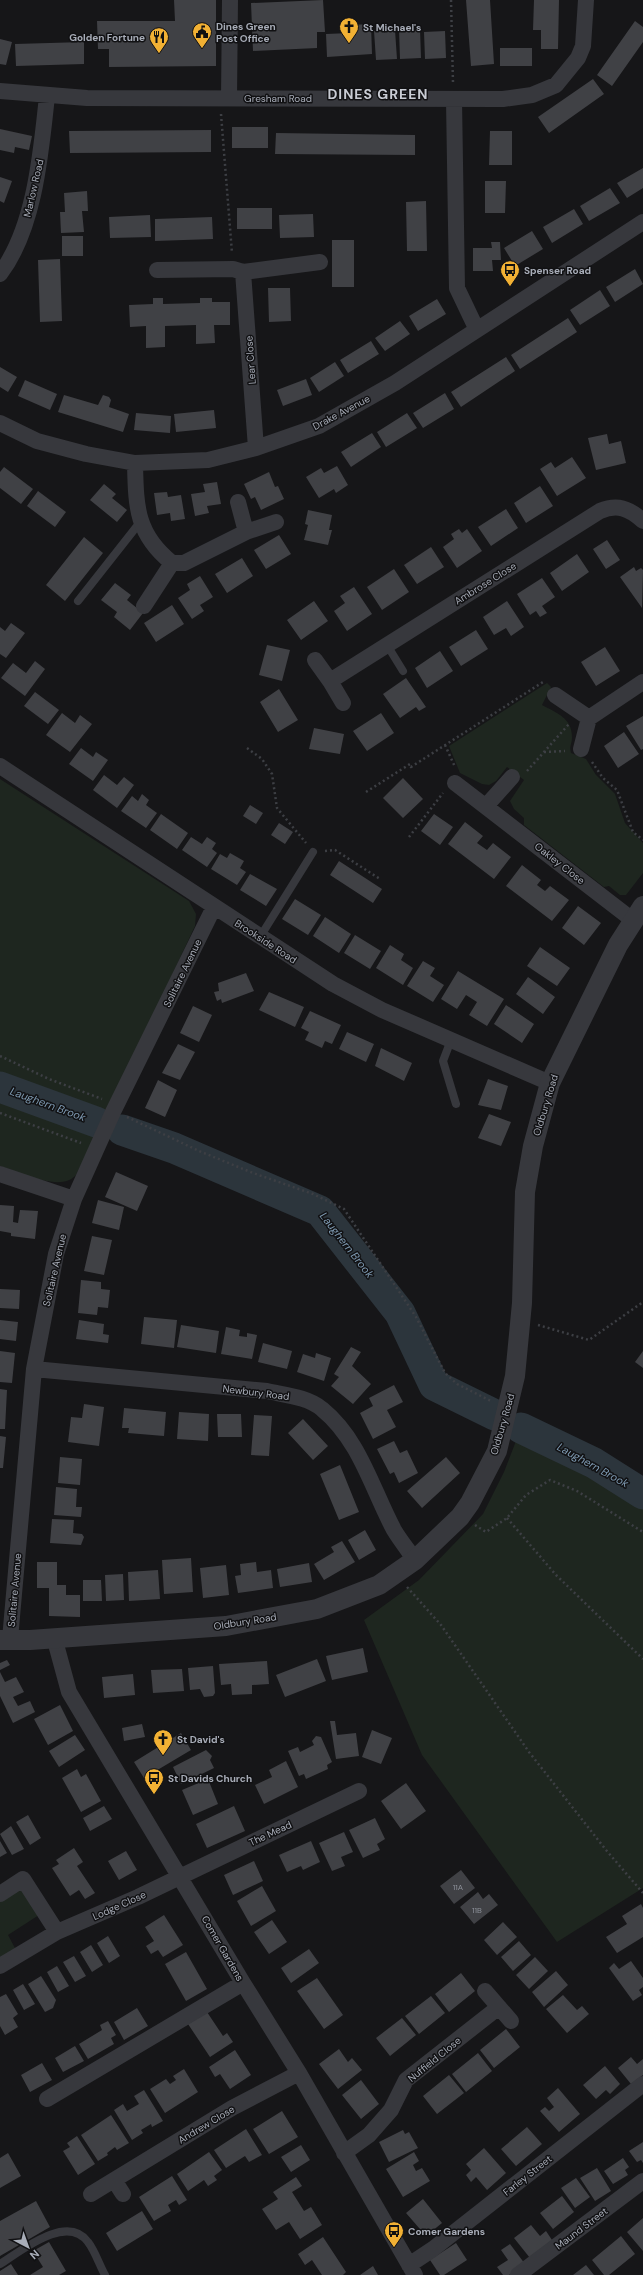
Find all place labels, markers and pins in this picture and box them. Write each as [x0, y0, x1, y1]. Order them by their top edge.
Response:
church icon: St Michael's [338, 16, 360, 44]
place label: Dines Green Post Office [216, 20, 276, 45]
public building icon: Dines Green Post Office [191, 21, 213, 49]
place label: St Michael's [363, 21, 421, 34]
restaurant icon: Golden Fortune [148, 26, 170, 54]
place label: Golden Fortune [69, 31, 145, 44]
bus stop icon: Spenser Road [499, 259, 521, 287]
place label: Spenser Road [524, 264, 591, 277]
church icon: St David's [152, 1728, 174, 1756]
place label: St David's [177, 1733, 225, 1746]
bus stop icon: St Davids Church [143, 1767, 165, 1795]
place label: St Davids Church [168, 1772, 252, 1785]
bus stop icon: Comer Gardens [383, 2220, 405, 2248]
place label: Comer Gardens [408, 2225, 485, 2238]

